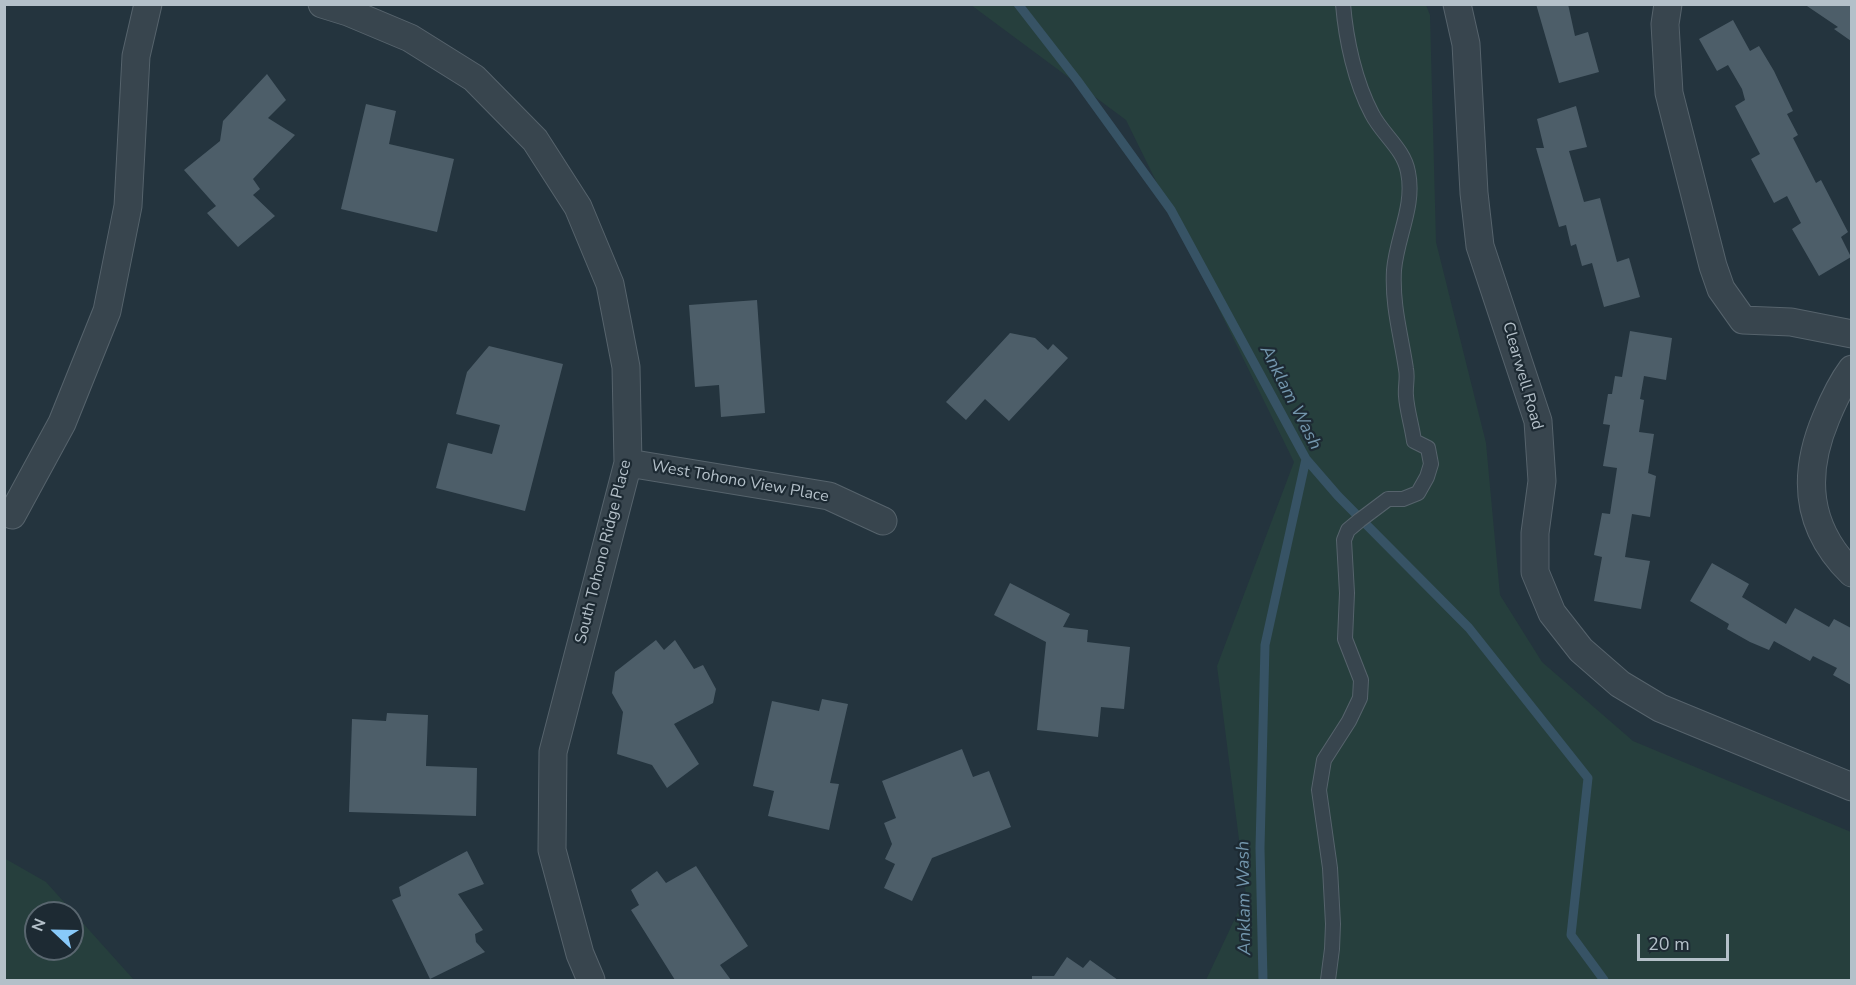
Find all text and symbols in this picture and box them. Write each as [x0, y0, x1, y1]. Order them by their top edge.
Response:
street label: Clearwell Road [1497, 320, 1547, 432]
water label: Anklam Wash [1254, 342, 1326, 454]
street label: West Tohono View Place [650, 457, 830, 507]
street label: South Tohono Ridge Place [572, 458, 636, 646]
water label: Anklam Wash [1233, 841, 1257, 955]
north arrow [24, 901, 84, 961]
text: N [27, 915, 52, 935]
scale bar [1640, 922, 1732, 960]
text: 20 m [1648, 932, 1690, 956]

